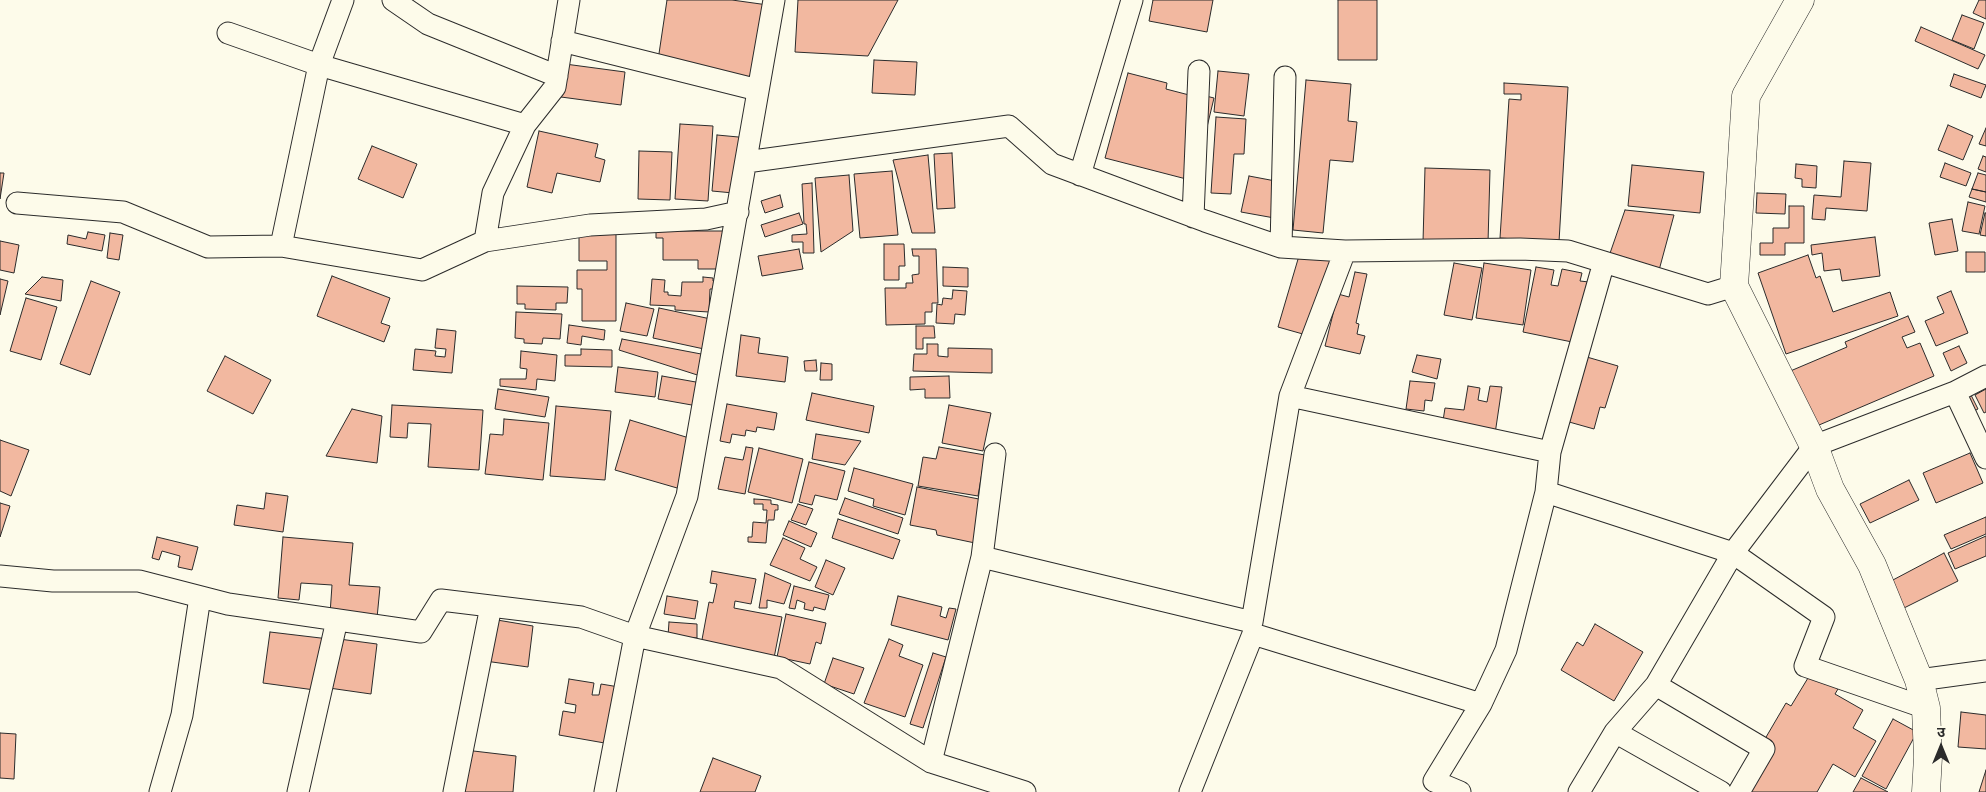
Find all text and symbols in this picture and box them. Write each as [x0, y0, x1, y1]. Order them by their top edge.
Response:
north arrow [1916, 722, 1966, 772]
text: उ [1937, 722, 1945, 741]

